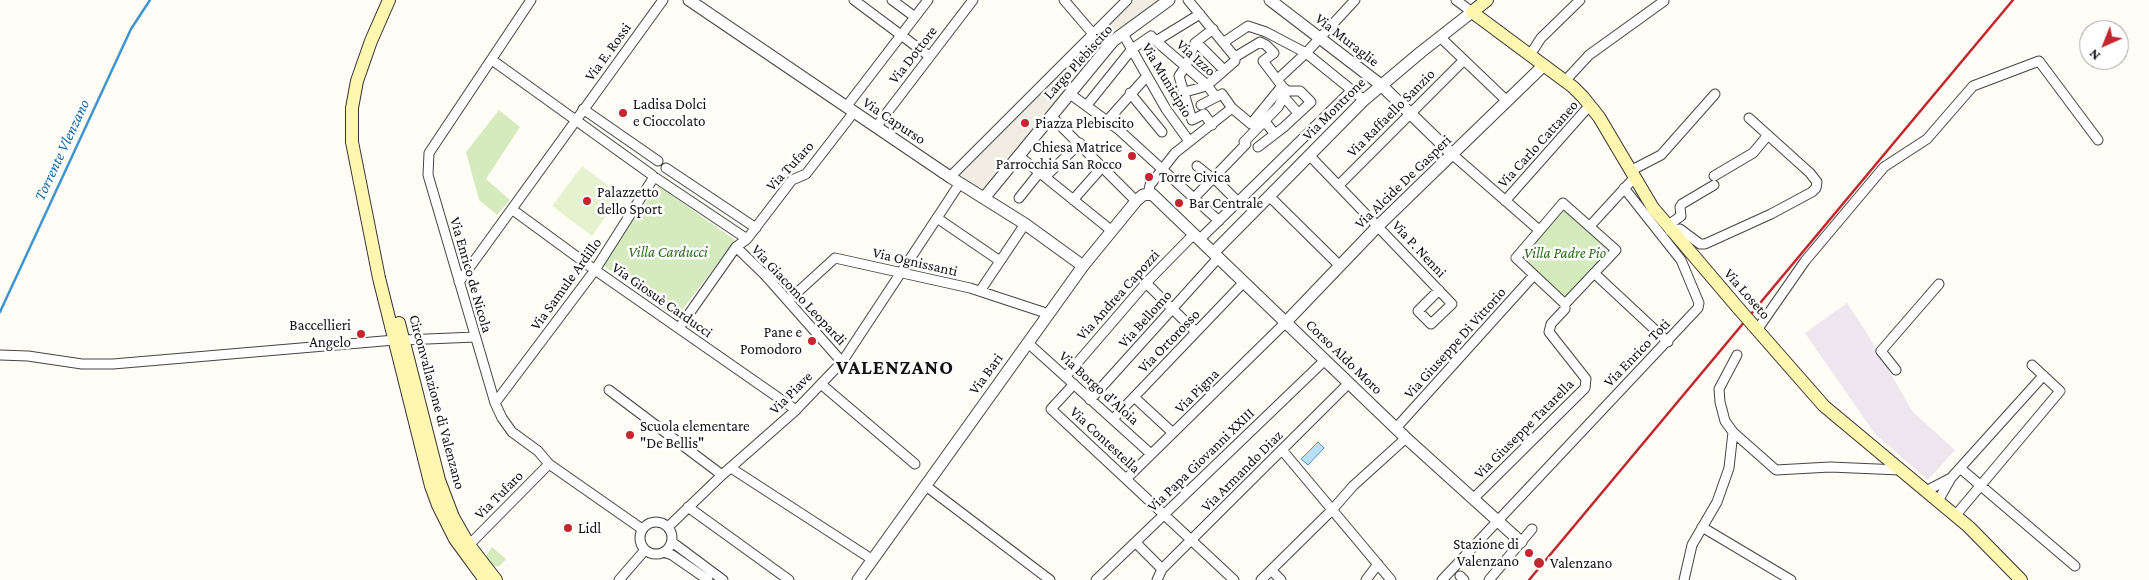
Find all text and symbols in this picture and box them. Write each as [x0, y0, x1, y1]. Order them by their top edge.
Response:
street label: Via Muraglie [1311, 9, 1383, 71]
street label: Via E. Rossi [581, 19, 635, 85]
north arrow [2079, 20, 2129, 70]
street label: Largo Plebiscito [1040, 21, 1116, 103]
street label: Via Dottore [885, 23, 941, 87]
street label: Via Izzo [1173, 36, 1219, 80]
street label: Via Municipio [1138, 39, 1196, 121]
text: N [2085, 46, 2103, 64]
street label: Via Raffaello Sanzio [1343, 65, 1439, 161]
street label: Via Montrone [1299, 74, 1369, 144]
street label: Via Capurso [859, 93, 929, 149]
place label: Ladisa Dolci e Cioccolato [633, 95, 706, 130]
water label: Torrente Vlenzano [30, 96, 94, 204]
street label: Via Carlo Cattaneo [1494, 96, 1582, 192]
marker: Ladisa Dolci e Cioccolato [617, 107, 629, 119]
place label: Piazza Plebiscito [1035, 114, 1134, 132]
marker: Piazza Plebiscito [1019, 117, 1031, 129]
street label: Via Alcide De Gasperi [1351, 131, 1455, 233]
street label: Via Tufaro [762, 137, 818, 195]
place label: Chiesa Matrice Parrocchia San Rocco [996, 138, 1122, 173]
marker: Chiesa Matrice Parrocchia San Rocco [1126, 150, 1138, 162]
place label: Torre Civica [1159, 168, 1231, 186]
marker: Torre Civica [1143, 171, 1155, 183]
place label: Palazzetto dello Sport [597, 183, 662, 218]
place label: Bar Centrale [1189, 194, 1263, 212]
marker: Palazzetto dello Sport [581, 195, 593, 207]
marker: Bar Centrale [1173, 197, 1185, 209]
street label: Via Enrico de Nicola [446, 215, 496, 335]
street label: Via P. Nenni [1388, 217, 1450, 281]
street label: Via Samule Ardillo [526, 234, 606, 334]
street label: Via Giacomo Leopardi [748, 241, 850, 349]
park label: Villa Carducci [628, 243, 708, 261]
street label: Via Ognissanti [871, 243, 959, 281]
park label: Villa Padre Pio [1524, 244, 1606, 262]
street label: Via Andrea Capozzi [1073, 246, 1163, 344]
street label: Via Giosuè Carducci [608, 259, 716, 341]
street label: Via Loseto [1720, 265, 1774, 323]
street label: Via Giuseppe Di Vittorio [1400, 283, 1510, 403]
street label: Via Bellomo [1114, 286, 1176, 352]
street label: Via Ortorosso [1134, 305, 1204, 377]
street label: Circonvallazione di Valenzano [405, 313, 469, 491]
street label: Via Enrico Toti [1600, 315, 1674, 391]
place label: Baccellieri Angelo [289, 316, 351, 351]
street label: Corso Aldo Moro [1302, 316, 1386, 398]
place label: Pane e Pomodoro [740, 323, 802, 358]
marker: Baccellieri Angelo [355, 328, 367, 340]
marker: Pane e Pomodoro [806, 335, 818, 347]
street label: Via Borgo d'Aloia [1055, 347, 1143, 429]
street label: Via Bari [965, 350, 1007, 398]
district label: VALENZANO [835, 356, 955, 380]
street label: Via Pigna [1171, 365, 1223, 417]
street label: Via Piave [766, 368, 816, 418]
street label: Via Giuseppe Tatarella [1470, 375, 1578, 483]
street label: Via Contestella [1066, 403, 1144, 477]
street label: Via Papa Giovanni XXIII [1144, 404, 1258, 516]
place label: Scuola elementare "De Bellis" [640, 417, 750, 452]
street label: Via Armando Diaz [1197, 426, 1287, 516]
marker: Scuola elementare "De Bellis" [624, 429, 636, 441]
street label: Via Tufaro [471, 467, 527, 523]
place label: Lidl [578, 519, 601, 537]
marker: Lidl [562, 522, 574, 534]
place label: Stazione di Valenzano [1453, 535, 1519, 570]
marker: Stazione di Valenzano [1523, 547, 1535, 559]
place label: Valenzano [1550, 554, 1612, 572]
marker: Valenzano [1532, 556, 1546, 570]

